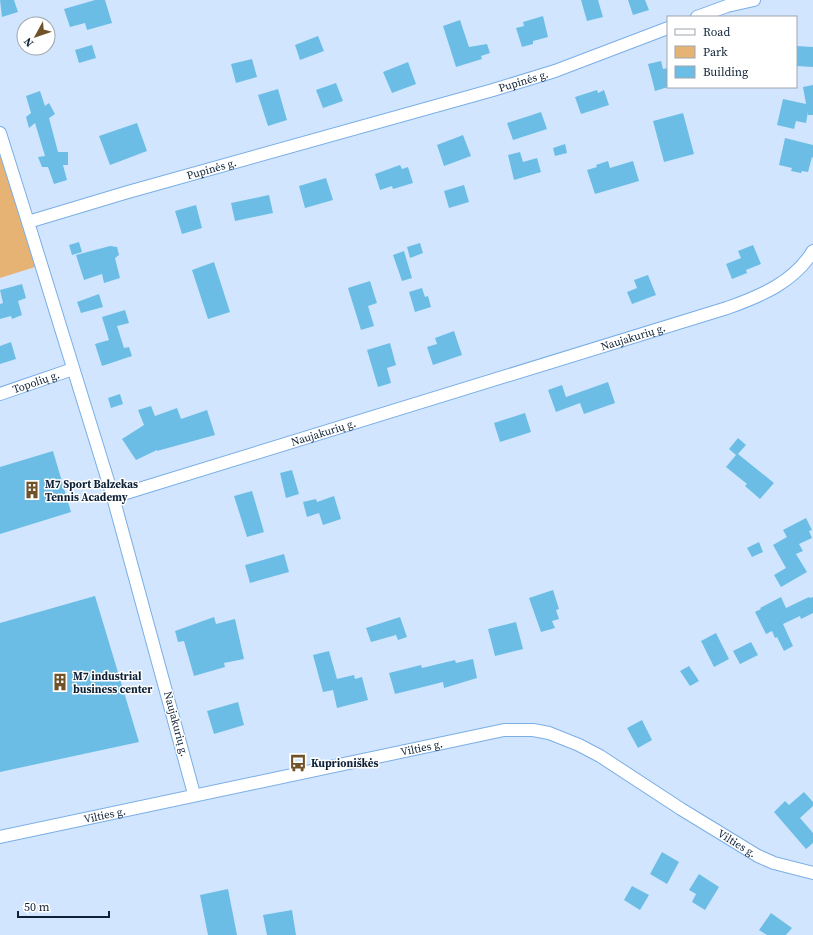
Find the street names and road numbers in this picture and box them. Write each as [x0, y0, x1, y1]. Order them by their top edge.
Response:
street label: Pupinės g. [497, 66, 550, 95]
street label: Pupinės g. [185, 155, 238, 183]
street label: Naujakurių g. [599, 320, 667, 354]
street label: Topolių g. [10, 367, 61, 397]
street label: Naujakurių g. [289, 415, 358, 449]
street label: Naujakurių g. [160, 690, 192, 758]
street label: Vilties g. [399, 736, 444, 759]
street label: Vilties g. [82, 803, 127, 827]
street label: Vilties g. [715, 826, 759, 861]

